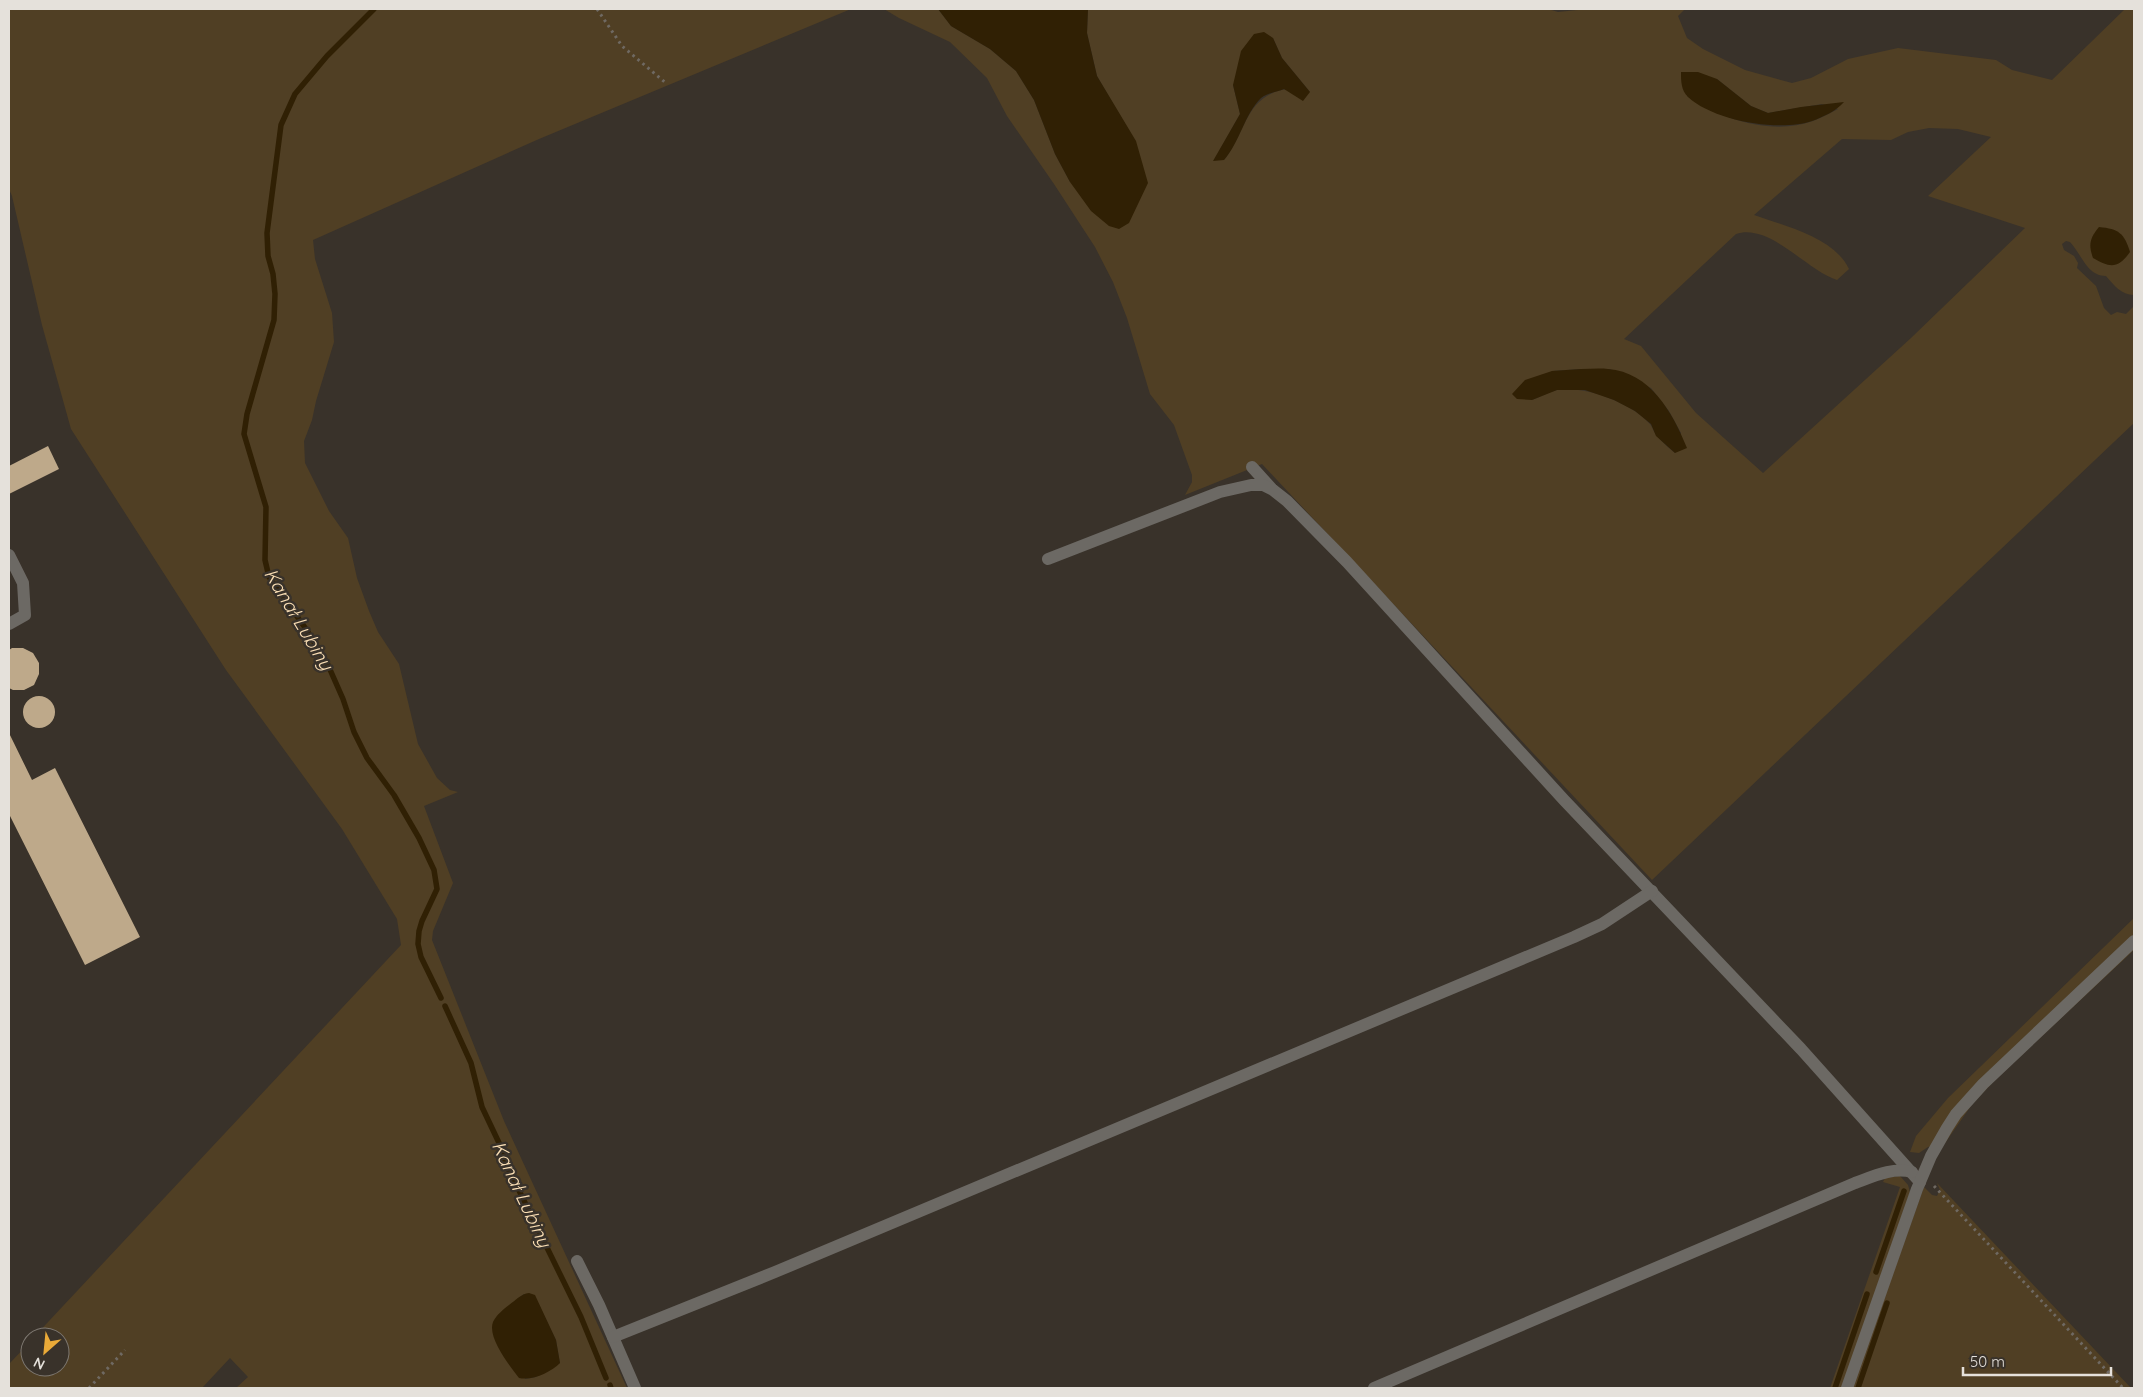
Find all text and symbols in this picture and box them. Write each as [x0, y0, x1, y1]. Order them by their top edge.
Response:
water label: Kanał Lubiny [259, 564, 339, 675]
water label: Kanał Lubiny [487, 1137, 558, 1252]
north arrow [20, 1327, 70, 1377]
scale bar [1963, 1344, 2110, 1376]
text: 50 m [1970, 1352, 2005, 1371]
text: N [30, 1353, 48, 1374]

